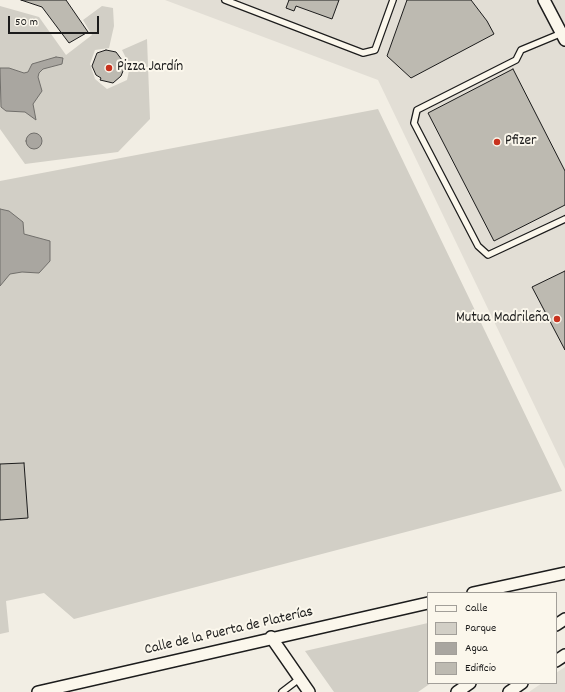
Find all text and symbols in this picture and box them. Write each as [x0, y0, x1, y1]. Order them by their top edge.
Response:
scale bar [10, 8, 101, 34]
text: 50 m [15, 14, 38, 31]
place label: Pizza Jardín [117, 59, 183, 77]
marker: Pizza Jardín [104, 63, 114, 73]
place label: Pfizer [505, 133, 537, 151]
marker: Pfizer [492, 137, 502, 147]
place label: Mutua Madrileña [456, 310, 549, 328]
marker: Mutua Madrileña [552, 314, 562, 324]
legend [427, 592, 557, 684]
text: Calle [465, 600, 488, 617]
street label: Calle de la Puerta de Platerías [143, 604, 315, 660]
text: Parque [465, 620, 496, 637]
text: Agua [465, 640, 488, 657]
text: Edificio [465, 660, 496, 677]

